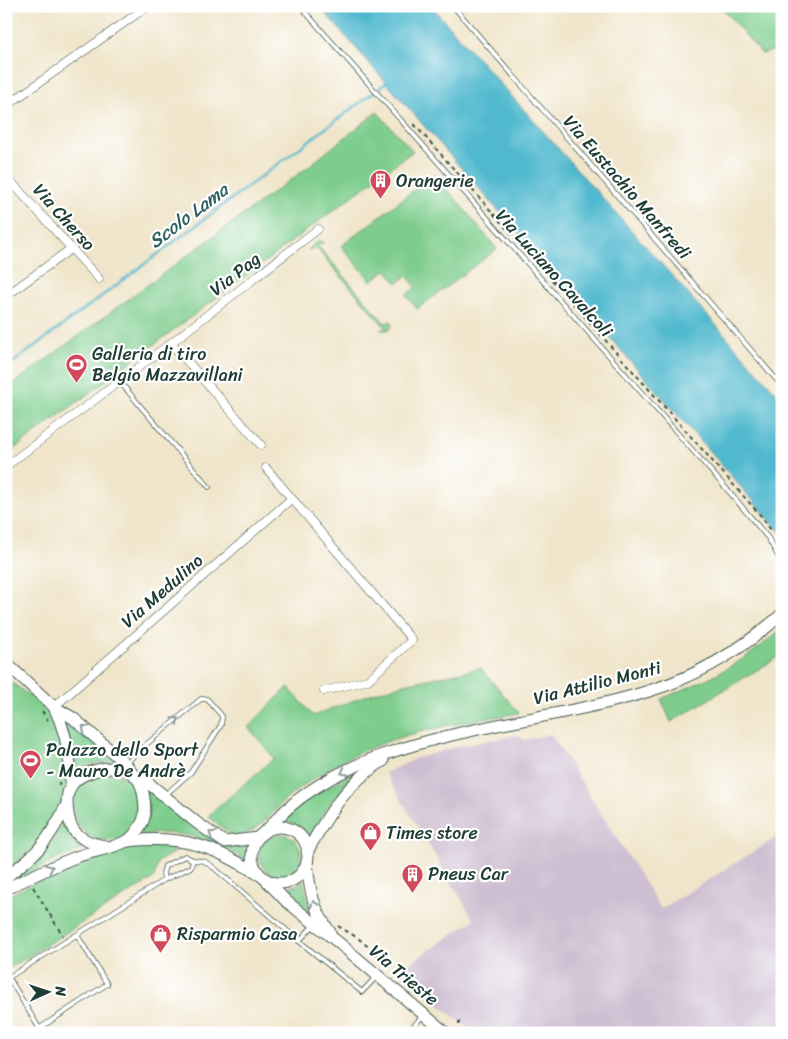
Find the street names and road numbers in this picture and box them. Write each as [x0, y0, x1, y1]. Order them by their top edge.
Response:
street label: Via Eustachio Manfredi [555, 107, 700, 268]
street label: Via Cherso [24, 176, 104, 258]
street label: Via Luciano Cavalcoli [487, 201, 622, 346]
street label: Via Pag [202, 244, 268, 304]
street label: Via Medulino [113, 546, 211, 636]
street label: Via Attilio Monti [530, 651, 665, 714]
street label: Via Trieste [362, 936, 446, 1014]

